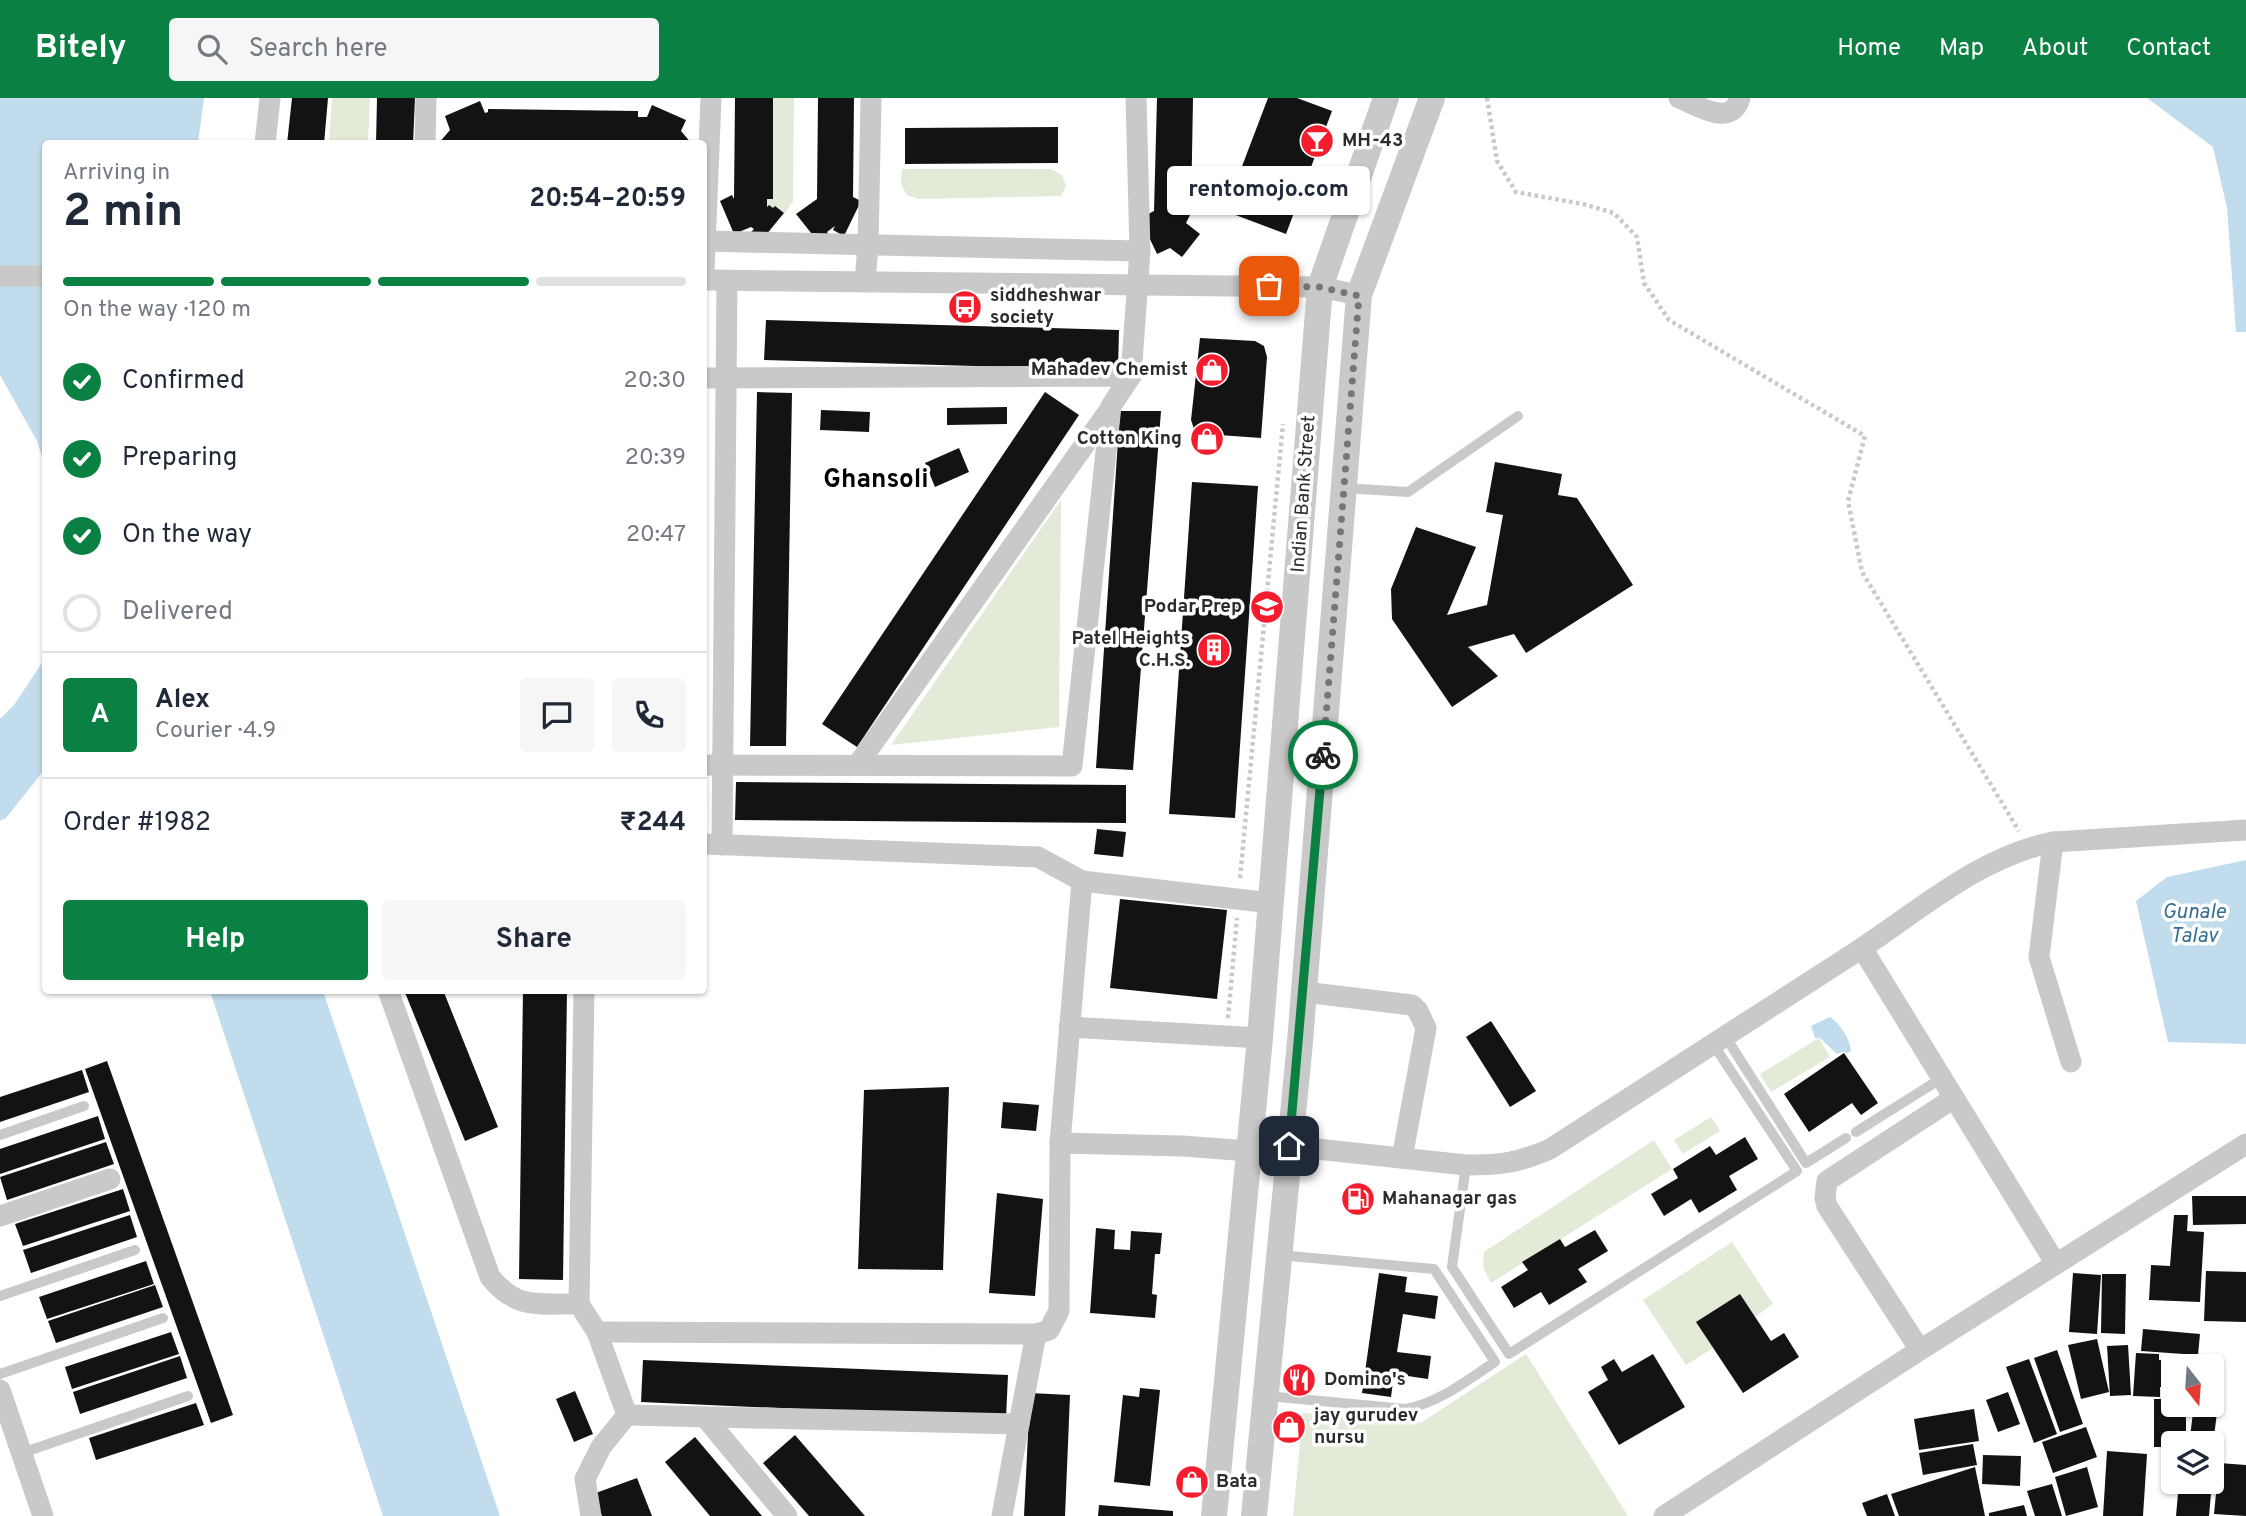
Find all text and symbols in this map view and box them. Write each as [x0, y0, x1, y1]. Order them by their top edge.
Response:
search box [169, 18, 659, 81]
text: Bitely [35, 28, 127, 70]
icon: search [193, 30, 231, 68]
text: Search here [249, 33, 388, 66]
text: Home [1837, 34, 1901, 64]
text: Map [1939, 34, 1984, 64]
text: About [2022, 34, 2088, 64]
text: Contact [2126, 34, 2211, 64]
bar icon: MH-43 [1298, 122, 1336, 160]
place label: MH-43 [1342, 129, 1403, 153]
text: Arriving in [63, 159, 170, 188]
callout: rentomojo.com [1168, 167, 1370, 216]
text: rentomojo.com [1188, 176, 1349, 205]
text: 20:54–20:59 [529, 183, 686, 216]
text: 2 min [63, 184, 183, 243]
pin [1239, 256, 1299, 316]
icon: bag [1250, 267, 1288, 305]
place label: siddheshwar society [990, 284, 1102, 330]
bus stop icon: siddheshwar society [946, 288, 984, 326]
text: On the way · 120 m [63, 296, 251, 325]
shop icon: Mahadev Chemist [1193, 351, 1231, 389]
place label: Mahadev Chemist [1031, 358, 1188, 382]
icon: check [63, 363, 101, 401]
text: Confirmed [122, 365, 245, 398]
text: 20:30 [624, 367, 686, 396]
street label: Indian Bank Street [1287, 415, 1321, 573]
shop icon: Cotton King [1188, 420, 1226, 458]
place label: Cotton King [1077, 427, 1182, 451]
icon: check [63, 440, 101, 478]
text: Preparing [122, 442, 237, 475]
text: 20:39 [625, 444, 686, 473]
district label: Ghansoli [823, 464, 929, 497]
icon: check [63, 517, 101, 555]
text: On the way [122, 519, 252, 552]
text: 20:47 [626, 521, 686, 550]
school or university icon: Podar Prep [1248, 588, 1286, 626]
place label: Podar Prep [1144, 595, 1242, 619]
text: Delivered [122, 596, 233, 629]
place label: Patel Heights C.H.S. [1072, 627, 1190, 673]
building icon: Patel Heights C.H.S. [1195, 631, 1233, 669]
button: chat [520, 678, 594, 752]
button: phone [612, 678, 686, 752]
text: Alex [155, 684, 210, 717]
text: A [91, 699, 109, 732]
text: Courier · 4.9 [155, 717, 276, 746]
courier [1288, 720, 1358, 790]
icon: bike [1304, 736, 1342, 774]
text: Order #1982 [63, 807, 211, 840]
text: ₹244 [620, 807, 686, 840]
water label: Gunale Talav [2162, 899, 2227, 950]
button: Help [63, 900, 368, 980]
button: Share [382, 900, 686, 980]
pin [1259, 1116, 1319, 1176]
icon: home [1270, 1127, 1308, 1165]
fuel station icon: Mahanagar gas [1339, 1180, 1377, 1218]
place label: Mahanagar gas [1382, 1187, 1517, 1211]
north arrow [2161, 1354, 2224, 1418]
map controls [2161, 1354, 2224, 1494]
restaurant icon: Domino's [1280, 1361, 1318, 1399]
place label: Domino's [1324, 1368, 1406, 1392]
place label: jay gurudev nursu [1312, 1404, 1419, 1450]
shop icon: jay gurudev nursu [1270, 1408, 1308, 1446]
button: layers [2161, 1431, 2224, 1494]
shop icon: Bata [1173, 1463, 1211, 1501]
place label: Bata [1216, 1470, 1258, 1494]

